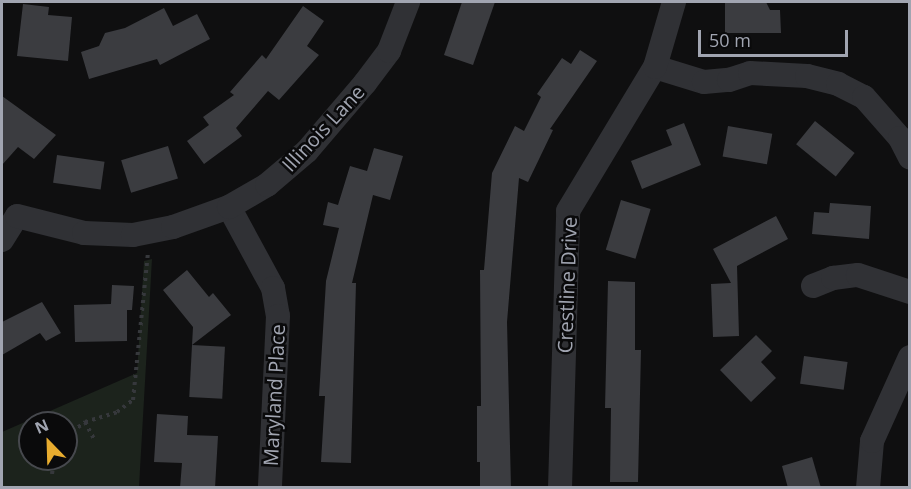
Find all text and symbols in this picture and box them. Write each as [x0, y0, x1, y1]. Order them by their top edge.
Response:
scale bar [701, 18, 851, 56]
text: 50 m [709, 28, 751, 52]
street label: Illinois Lane [277, 80, 369, 176]
street label: Crestline Drive [553, 216, 581, 354]
street label: Maryland Place [258, 323, 290, 467]
north arrow [18, 411, 78, 471]
text: N [31, 414, 52, 439]

